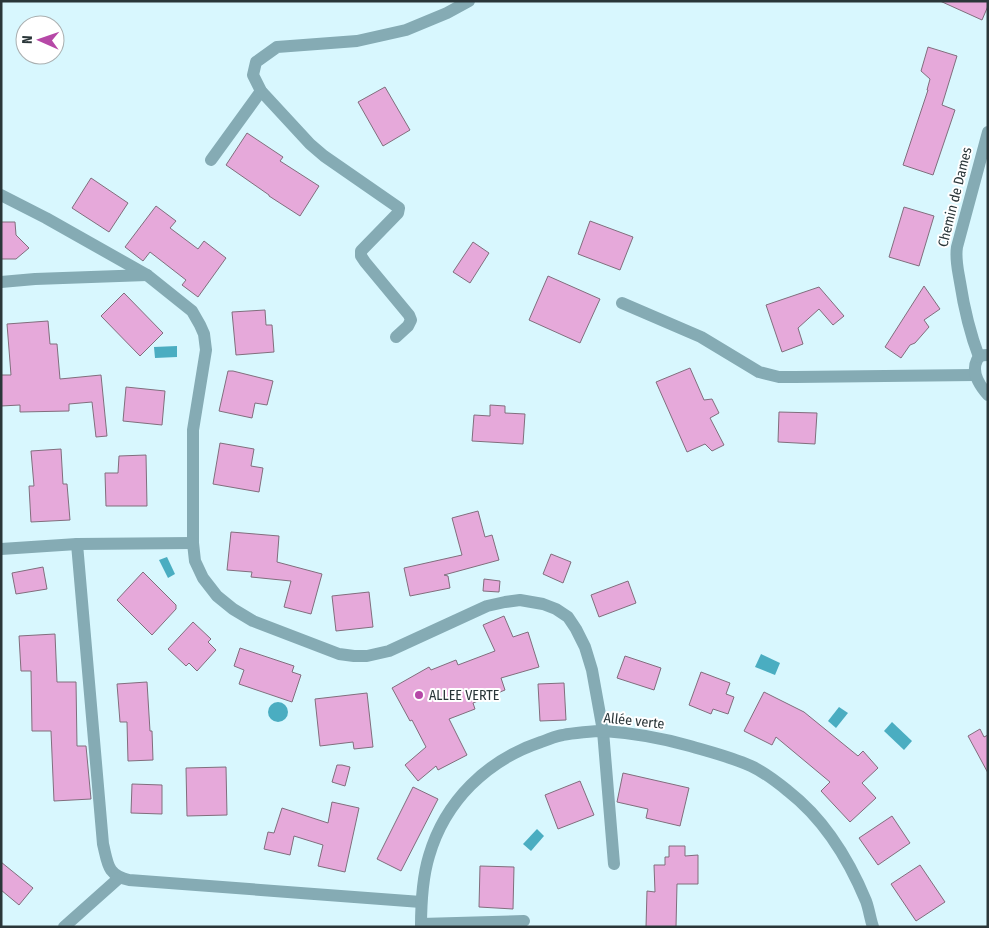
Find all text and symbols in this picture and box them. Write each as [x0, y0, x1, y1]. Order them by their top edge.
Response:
north arrow [15, 15, 65, 65]
text: N [19, 35, 36, 44]
street label: Chemin de Dames [934, 145, 976, 249]
place label: ALLEE VERTE [429, 687, 500, 704]
marker: ALLEE VERTE [413, 689, 425, 701]
street label: Allée verte [603, 709, 665, 733]

